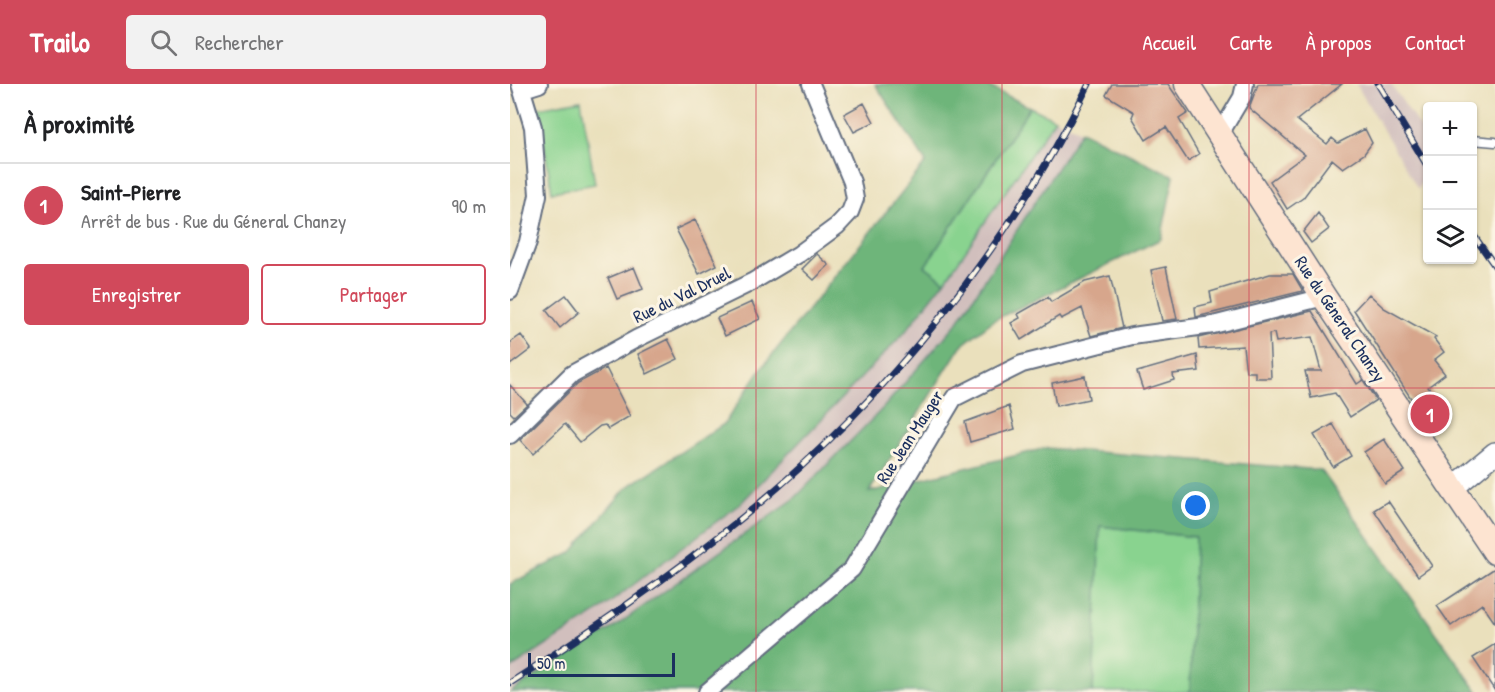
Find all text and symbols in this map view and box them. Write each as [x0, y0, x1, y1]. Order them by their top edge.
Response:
search box [126, 15, 546, 69]
text: Trailo [30, 23, 90, 61]
icon: search [147, 26, 180, 59]
text: Rechercher [195, 27, 284, 57]
text: Accueil [1143, 28, 1196, 57]
text: Carte [1229, 28, 1273, 57]
text: À propos [1306, 28, 1372, 57]
text: Contact [1405, 28, 1465, 57]
map controls [1423, 102, 1477, 264]
button: + [1423, 102, 1477, 156]
text: À proximité [24, 106, 135, 141]
button: − [1423, 156, 1477, 210]
text: Saint-Pierre [81, 177, 181, 207]
text: 1 [40, 192, 47, 219]
text: 90 m [452, 192, 486, 219]
text: Arrêt de bus · Rue du Géneral Chanzy [81, 207, 346, 234]
button: layers [1423, 210, 1477, 264]
street label: Rue du Géneral Chanzy [1289, 251, 1392, 387]
street label: Rue du Val Druel [629, 260, 735, 329]
button: Enregistrer [24, 264, 249, 325]
button: Partager [261, 264, 486, 325]
street label: Rue Jean Mauger [870, 385, 949, 488]
pin: 1 [1410, 392, 1450, 436]
your location [1181, 491, 1210, 520]
scale bar [528, 650, 675, 678]
text: 50 m [537, 652, 566, 674]

